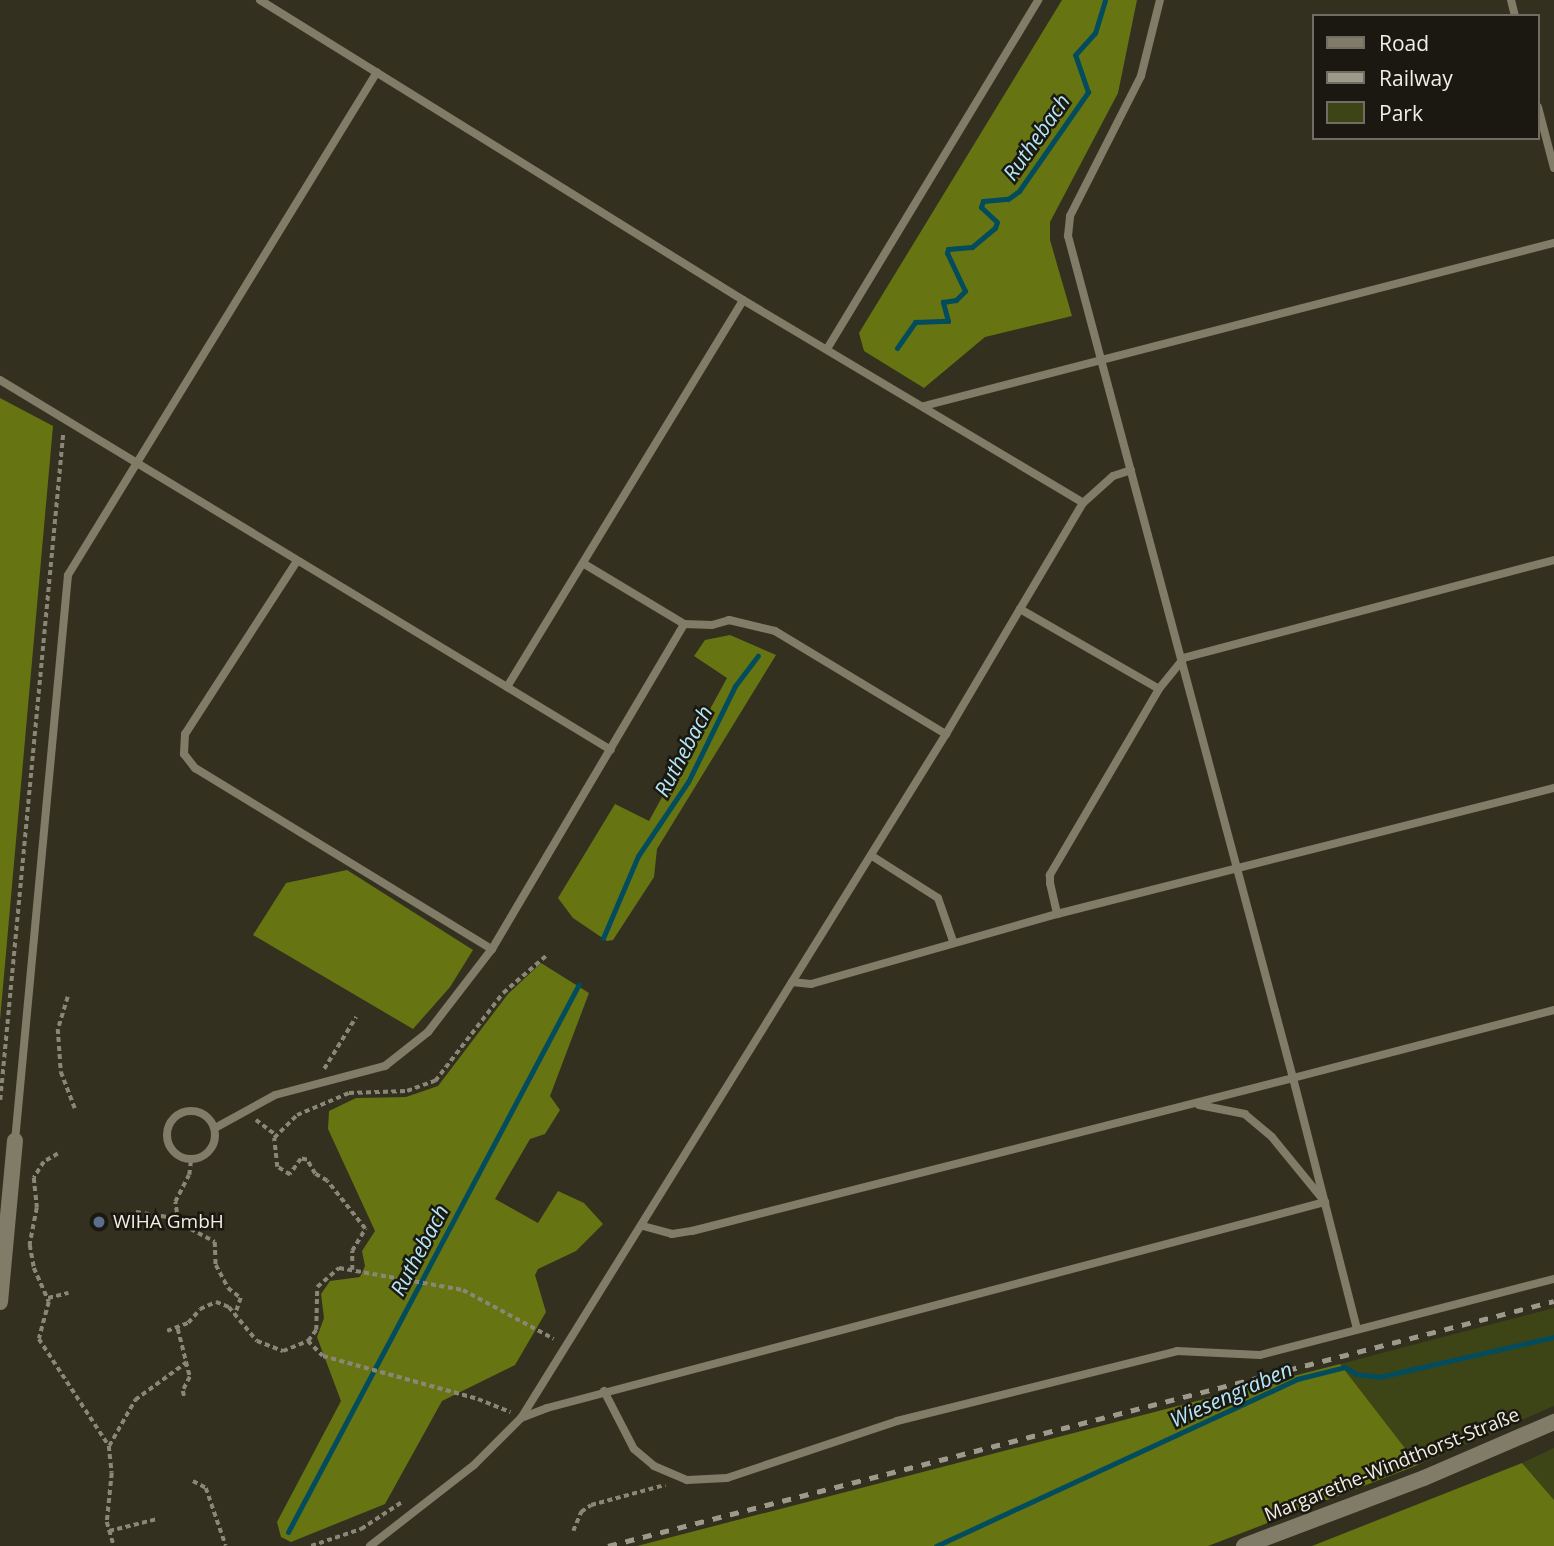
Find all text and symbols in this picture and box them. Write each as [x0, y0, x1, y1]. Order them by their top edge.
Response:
legend [1312, 14, 1540, 140]
text: Road [1379, 29, 1429, 57]
text: Railway [1379, 64, 1453, 92]
water label: Ruthebach [997, 89, 1075, 185]
text: Park [1379, 99, 1423, 127]
water label: Ruthebach [649, 701, 717, 801]
water label: Ruthebach [385, 1200, 453, 1300]
place label: WIHA GmbH [113, 1211, 224, 1233]
marker: WIHA GmbH [91, 1214, 107, 1230]
water label: Wiesengraben [1166, 1356, 1296, 1432]
street label: Margarethe-Windthorst-Straße [1261, 1403, 1523, 1527]

